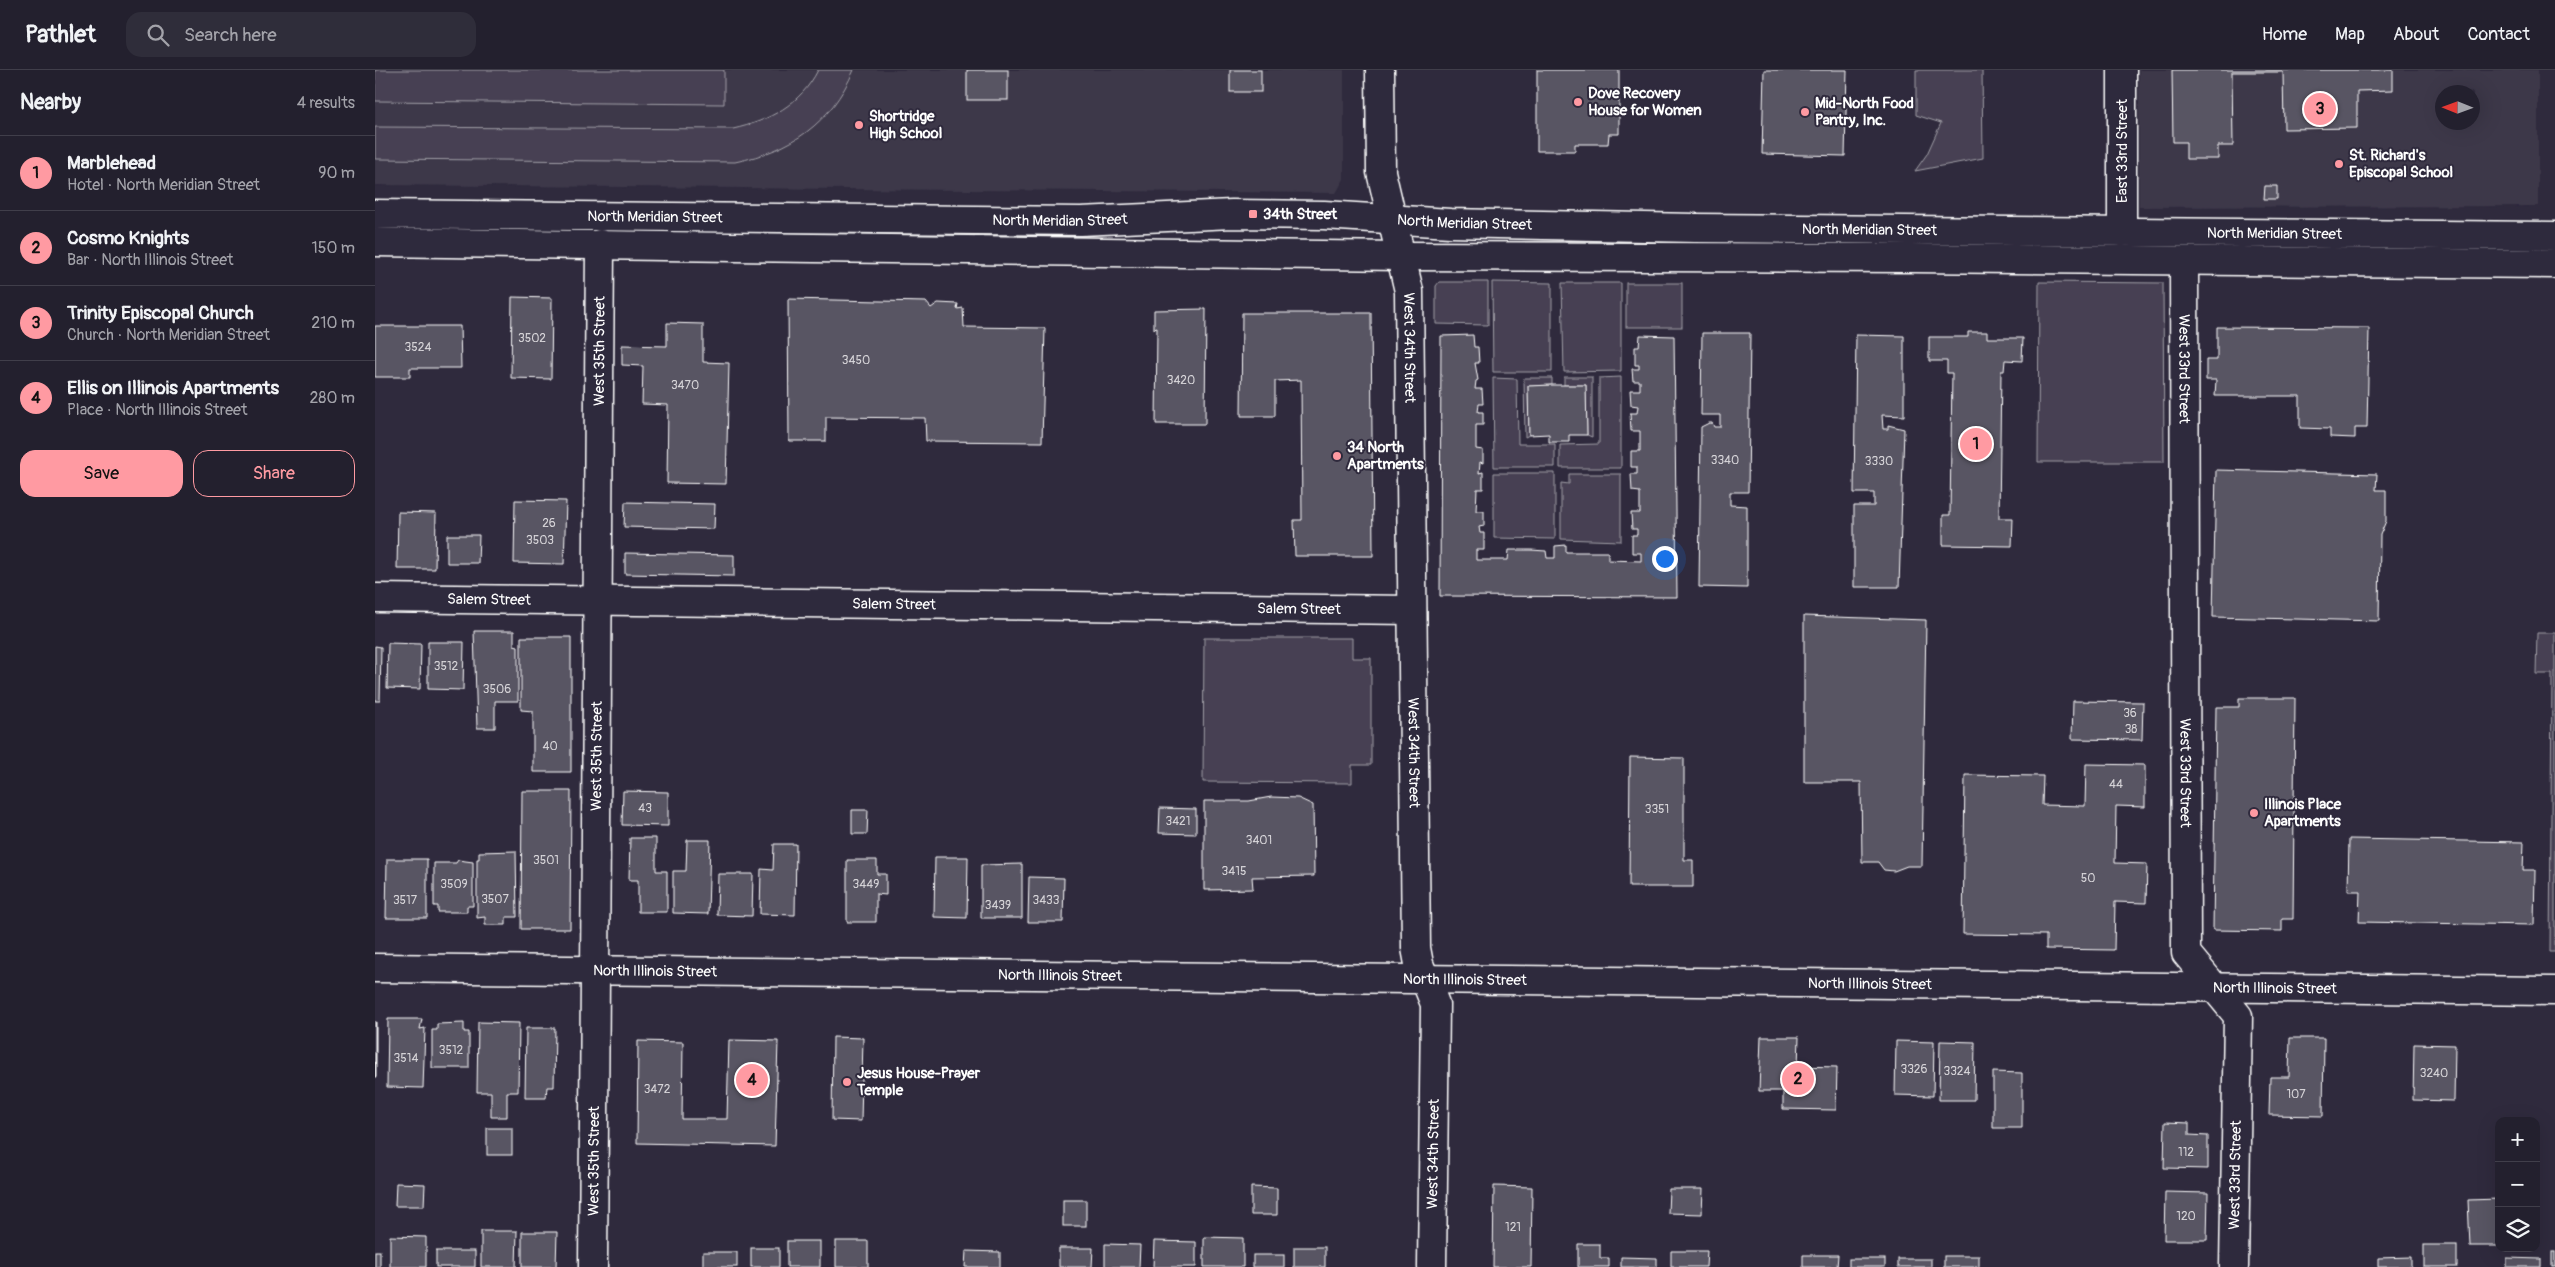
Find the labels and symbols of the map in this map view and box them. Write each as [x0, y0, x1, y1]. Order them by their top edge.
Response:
place label: Dove Recovery House for Women [1588, 84, 1702, 120]
north arrow [2435, 85, 2480, 130]
pin: 3 [2304, 90, 2336, 128]
place label: Mid-North Food Pantry, Inc. [1815, 94, 1914, 130]
marker: Dove Recovery House for Women [1572, 96, 1584, 108]
street label: East 33rd Street [2113, 98, 2132, 203]
marker: Mid-North Food Pantry, Inc. [1799, 106, 1811, 118]
place label: Shortridge High School [869, 107, 942, 143]
marker: Shortridge High School [853, 119, 865, 131]
place label: St. Richard's Episcopal School [2349, 146, 2453, 182]
marker: St. Richard's Episcopal School [2333, 158, 2345, 170]
place label: 34th Street [1263, 205, 1338, 224]
street label: North Meridian Street [587, 207, 724, 227]
marker: 34th Street [1247, 208, 1259, 220]
street label: North Meridian Street [992, 210, 1129, 231]
street label: North Meridian Street [1396, 211, 1533, 235]
street label: North Meridian Street [1802, 220, 1938, 240]
street label: North Meridian Street [2207, 224, 2343, 244]
street label: West 34th Street [1399, 292, 1419, 404]
street label: West 35th Street [590, 295, 610, 406]
street label: West 33rd Street [2174, 314, 2193, 425]
house number: 3502 [518, 331, 546, 346]
house number: 3524 [405, 340, 431, 355]
house number: 3450 [842, 353, 870, 368]
house number: 3420 [1167, 373, 1195, 388]
house number: 3470 [671, 378, 699, 393]
pin: 1 [1960, 425, 1992, 463]
place label: 34 North Apartments [1347, 438, 1424, 474]
marker: 34 North Apartments [1331, 450, 1343, 462]
house number: 3340 [1711, 453, 1739, 468]
house number: 3330 [1865, 454, 1893, 469]
house number: 26 [542, 516, 556, 531]
house number: 3503 [526, 533, 554, 548]
your location [1652, 546, 1678, 572]
street label: Salem Street [447, 590, 532, 610]
street label: Salem Street [852, 595, 937, 615]
street label: Salem Street [1257, 599, 1342, 619]
house number: 3512 [434, 659, 459, 674]
house number: 3506 [483, 682, 511, 697]
street label: West 34th Street [1403, 697, 1424, 809]
street label: West 35th Street [587, 700, 607, 811]
house number: 36 [2123, 706, 2137, 721]
street label: West 33rd Street [2175, 718, 2195, 829]
house number: 38 [2125, 722, 2137, 737]
house number: 40 [542, 739, 558, 754]
house number: 44 [2109, 777, 2123, 792]
place label: Illinois Place Apartments [2264, 795, 2342, 831]
house number: 43 [638, 801, 652, 816]
house number: 3351 [1645, 802, 1669, 817]
marker: Illinois Place Apartments [2248, 807, 2260, 819]
house number: 3421 [1165, 814, 1191, 829]
house number: 3401 [1246, 833, 1272, 848]
house number: 3501 [533, 853, 559, 868]
house number: 3415 [1222, 864, 1246, 879]
house number: 50 [2081, 871, 2095, 886]
house number: 3509 [440, 877, 468, 892]
house number: 3449 [853, 877, 879, 892]
house number: 3507 [481, 892, 510, 907]
house number: 3517 [393, 893, 418, 908]
house number: 3433 [1032, 893, 1060, 908]
house number: 3439 [985, 898, 1011, 913]
street label: North Illinois Street [593, 961, 718, 982]
street label: North Illinois Street [998, 966, 1123, 986]
street label: North Illinois Street [1403, 970, 1528, 990]
street label: North Illinois Street [1808, 974, 1933, 994]
street label: North Illinois Street [2213, 978, 2338, 999]
house number: 3512 [439, 1043, 464, 1058]
house number: 3514 [394, 1051, 418, 1066]
pin: 2 [1782, 1060, 1814, 1098]
pin: 4 [736, 1061, 768, 1099]
house number: 3326 [1900, 1062, 1928, 1077]
place label: Jesus House-Prayer Temple [856, 1064, 981, 1100]
house number: 3324 [1943, 1064, 1971, 1079]
house number: 3240 [2420, 1066, 2448, 1081]
marker: Jesus House-Prayer Temple [841, 1076, 853, 1088]
house number: 3472 [644, 1082, 671, 1097]
house number: 107 [2286, 1087, 2306, 1102]
street label: West 34th Street [1423, 1098, 1444, 1209]
street label: West 35th Street [584, 1105, 604, 1216]
street label: West 33rd Street [2225, 1119, 2246, 1230]
house number: 112 [2178, 1145, 2194, 1160]
house number: 120 [2176, 1209, 2196, 1224]
house number: 121 [1505, 1220, 1521, 1235]

